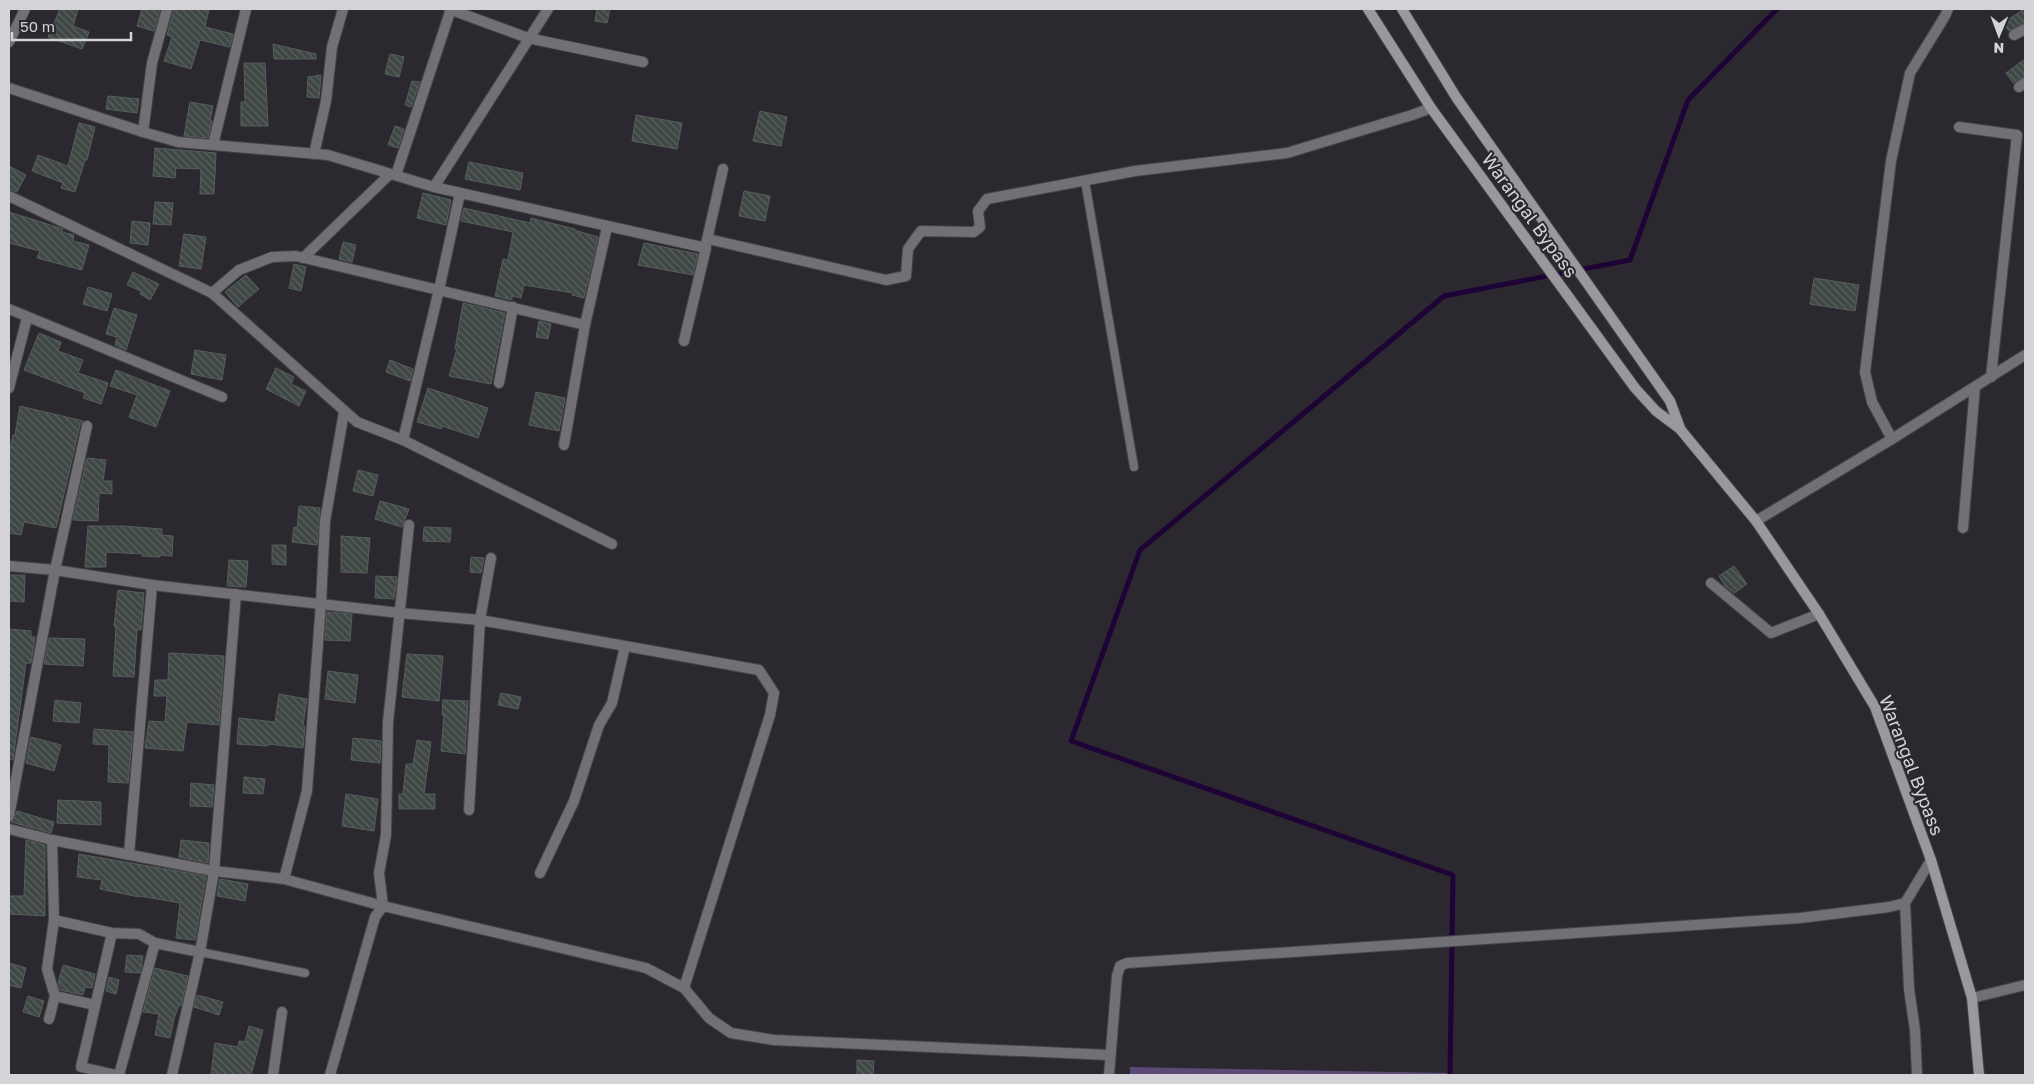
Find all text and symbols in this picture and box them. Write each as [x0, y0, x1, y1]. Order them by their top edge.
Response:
scale bar [12, 10, 131, 42]
north arrow [1974, 10, 2024, 60]
text: 50 m [20, 17, 55, 35]
text: N [1993, 40, 2004, 57]
street label: Warangal Bypass [1477, 148, 1583, 282]
street label: Warangal Bypass [1875, 692, 1949, 838]

